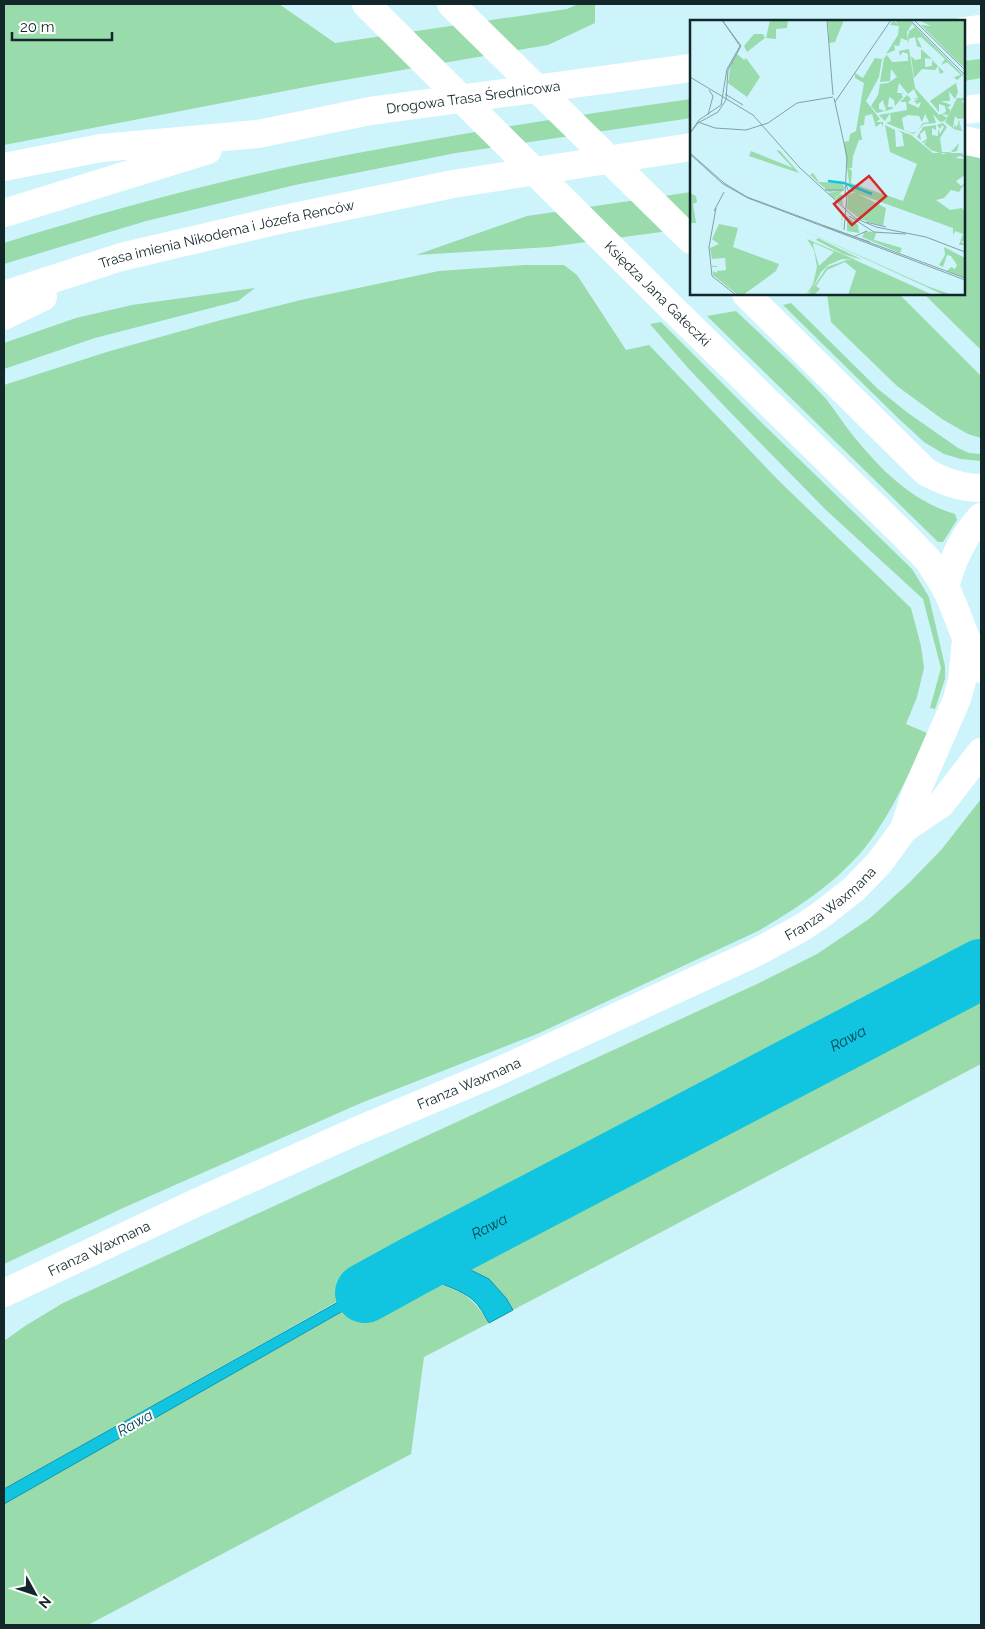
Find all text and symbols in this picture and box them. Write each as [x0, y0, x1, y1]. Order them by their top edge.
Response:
scale bar [12, 10, 112, 42]
text: 20 m [20, 18, 55, 36]
inset map [690, 20, 965, 295]
street label: Drogowa Trasa Średnicowa [385, 78, 561, 117]
street label: Trasa imienia Nikodema i Józefa Renców [97, 197, 356, 272]
street label: Księdza Jana Gałeczki [601, 238, 714, 349]
street label: Franza Waxmana [782, 863, 879, 943]
water label: Rawa [827, 1022, 869, 1055]
street label: Franza Waxmana [415, 1054, 523, 1113]
water label: Rawa [468, 1210, 511, 1243]
street label: Franza Waxmana [45, 1218, 153, 1279]
water label: Rawa [114, 1406, 156, 1440]
north arrow [10, 1569, 60, 1619]
text: N [35, 1593, 55, 1612]

